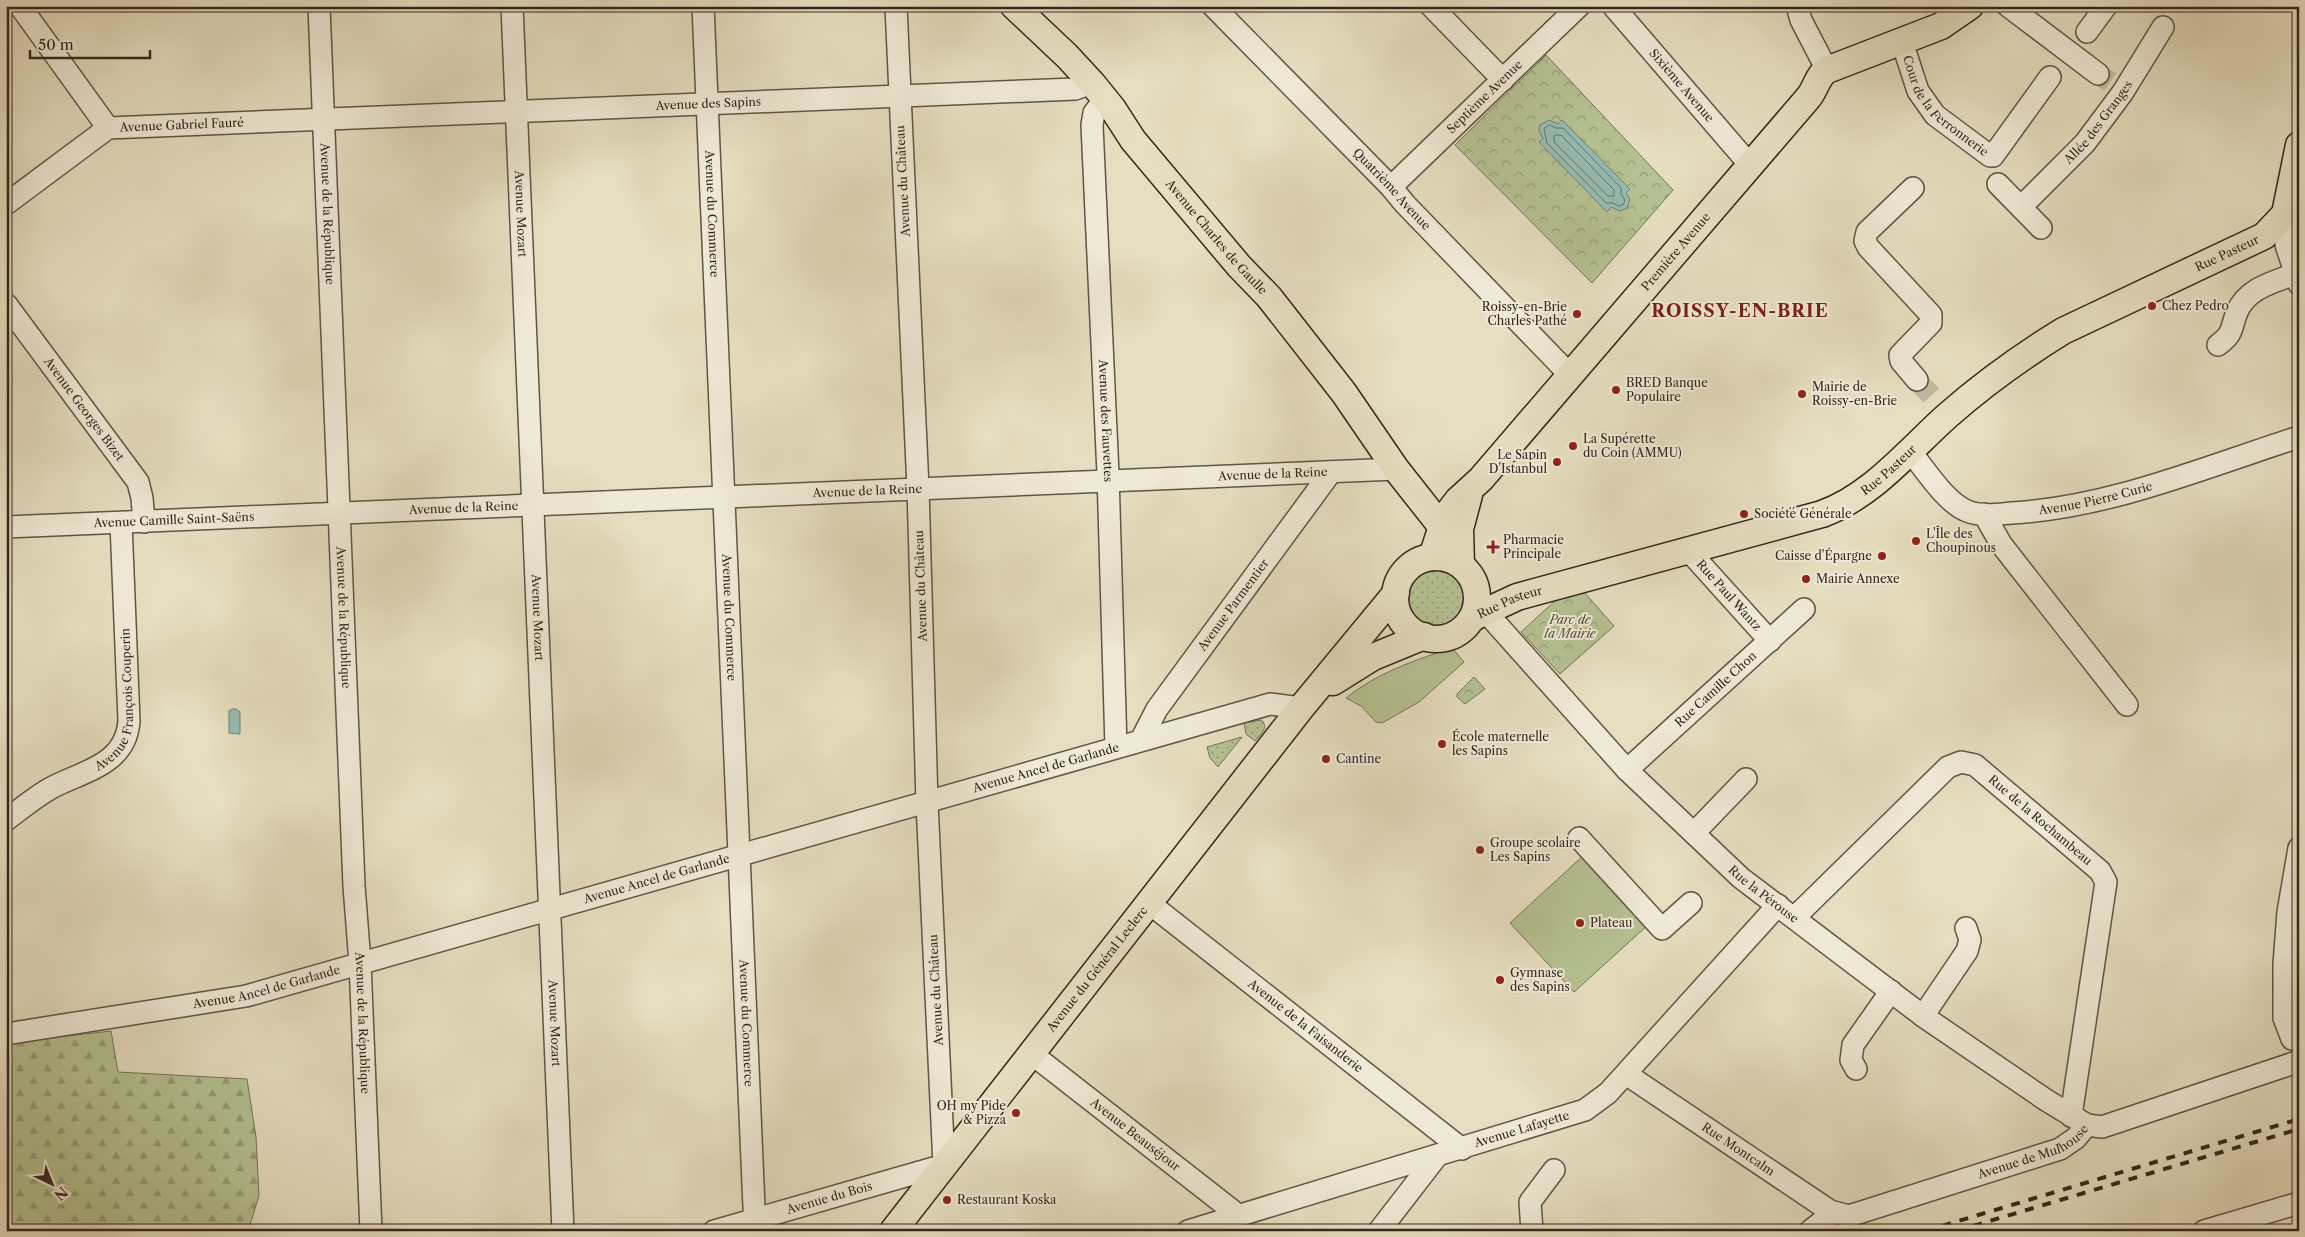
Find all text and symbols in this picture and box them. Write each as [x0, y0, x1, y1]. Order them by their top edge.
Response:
scale bar [30, 28, 150, 60]
text: 50 m [38, 35, 74, 54]
street label: Sixième Avenue [1646, 46, 1718, 125]
street label: Cour de la Ferronnerie [1900, 53, 1992, 159]
street label: Septième Avenue [1443, 56, 1525, 136]
street label: Allée des Granges [2060, 78, 2135, 167]
street label: Avenue des Sapins [654, 94, 761, 113]
street label: Avenue Gabriel Fauré [118, 115, 244, 135]
street label: Avenue du Château [892, 124, 913, 238]
street label: Avenue de la République [317, 141, 338, 285]
street label: Quatrième Avenue [1350, 145, 1434, 233]
street label: Avenue du Commerce [702, 149, 723, 278]
street label: Avenue Mozart [512, 169, 530, 258]
street label: Avenue Charles de Gaulle [1162, 176, 1271, 298]
street label: Première Avenue [1638, 209, 1713, 294]
street label: Rue Pasteur [2192, 232, 2261, 275]
place label: Chez Pedro [2162, 298, 2229, 313]
place label: Roissy-en-Brie Charles Pathé [1482, 299, 1567, 328]
district label: ROISSY-EN-BRIE [1651, 300, 1829, 322]
marker: Chez Pedro [2146, 300, 2158, 312]
marker: Roissy-en-Brie Charles Pathé [1571, 308, 1583, 320]
street label: Avenue Georges Bizet [40, 353, 128, 464]
street label: Avenue des Fauvettes [1096, 358, 1116, 482]
place label: BRED Banque Populaire [1626, 375, 1708, 404]
place label: Mairie de Roissy-en-Brie [1812, 379, 1898, 408]
marker: BRED Banque Populaire [1610, 384, 1622, 396]
marker: Mairie de Roissy-en-Brie [1796, 388, 1808, 400]
place label: La Supérette du Coin (AMMU) [1583, 431, 1682, 460]
marker: La Supérette du Coin (AMMU) [1567, 440, 1579, 452]
street label: Rue Pasteur [1858, 442, 1919, 498]
place label: Le Sapin D'Istanbul [1489, 447, 1547, 476]
marker: Le Sapin D'Istanbul [1551, 456, 1563, 468]
street label: Avenue de la Reine [1217, 464, 1328, 483]
street label: Avenue Pierre Curie [2037, 478, 2154, 518]
street label: Avenue de la Reine [811, 481, 923, 500]
street label: Avenue de la Reine [408, 498, 519, 517]
place label: Société Générale [1754, 506, 1852, 521]
marker: Société Générale [1738, 508, 1750, 520]
street label: Avenue Camille Saint-Saëns [92, 509, 254, 530]
place label: L'Île des Choupinous [1926, 525, 1996, 555]
street label: Avenue du Château [911, 529, 930, 643]
place label: Pharmacie Principale [1503, 532, 1564, 561]
marker: L'Île des Choupinous [1910, 535, 1922, 547]
marker: Pharmacie Principale [1487, 541, 1499, 553]
street label: Avenue de la République [333, 545, 354, 689]
place label: Caisse d'Épargne [1775, 547, 1872, 563]
marker: Caisse d'Épargne [1876, 550, 1888, 562]
street label: Avenue du Commerce [719, 552, 740, 682]
street label: Avenue Parmentier [1194, 556, 1272, 654]
street label: Rue Paul Wantz [1693, 556, 1765, 634]
place label: Mairie Annexe [1816, 571, 1900, 586]
street label: Avenue Mozart [529, 573, 547, 662]
marker: Mairie Annexe [1800, 573, 1812, 585]
street label: Rue Pasteur [1475, 583, 1544, 622]
park label: Parc de la Mairie [1544, 612, 1597, 641]
street label: Avenue François Couperin [91, 627, 136, 774]
street label: Rue Camille Chon [1671, 648, 1760, 730]
place label: École maternelle les Sapins [1452, 728, 1549, 758]
marker: École maternelle les Sapins [1436, 738, 1448, 750]
street label: Avenue Ancel de Garlande [970, 739, 1121, 796]
place label: Cantine [1336, 751, 1382, 766]
marker: Cantine [1320, 753, 1332, 765]
street label: Rue de la Rochambeau [1986, 772, 2096, 869]
place label: Groupe scolaire Les Sapins [1490, 835, 1581, 864]
marker: Groupe scolaire Les Sapins [1474, 844, 1486, 856]
street label: Avenue Ancel de Garlande [581, 850, 732, 907]
street label: Rue la Pérouse [1725, 862, 1802, 926]
street label: Avenue du Général Leclerc [1043, 903, 1150, 1035]
place label: Plateau [1590, 915, 1633, 930]
marker: Plateau [1574, 917, 1586, 929]
street label: Avenue du Château [925, 933, 946, 1047]
street label: Avenue de la République [352, 950, 373, 1095]
street label: Avenue du Commerce [736, 958, 757, 1087]
street label: Avenue Ancel de Garlande [191, 961, 342, 1011]
place label: Gymnase des Sapins [1510, 965, 1570, 994]
marker: Gymnase des Sapins [1494, 974, 1506, 986]
street label: Avenue de la Faisanderie [1244, 975, 1366, 1076]
street label: Avenue Mozart [546, 978, 564, 1068]
street label: Avenue Beauséjour [1087, 1094, 1183, 1174]
place label: OH my Pide & Pizza [937, 1098, 1007, 1127]
marker: OH my Pide & Pizza [1010, 1107, 1022, 1119]
street label: Avenue Lafayette [1471, 1107, 1571, 1151]
street label: Rue Montcalm [1699, 1119, 1778, 1179]
street label: Avenue de Mulhouse [1975, 1121, 2091, 1182]
north arrow [28, 1160, 78, 1210]
street label: Avenue du Bois [784, 1178, 874, 1217]
text: N [50, 1183, 71, 1204]
place label: Restaurant Koska [957, 1192, 1057, 1207]
marker: Restaurant Koska [941, 1194, 953, 1206]

